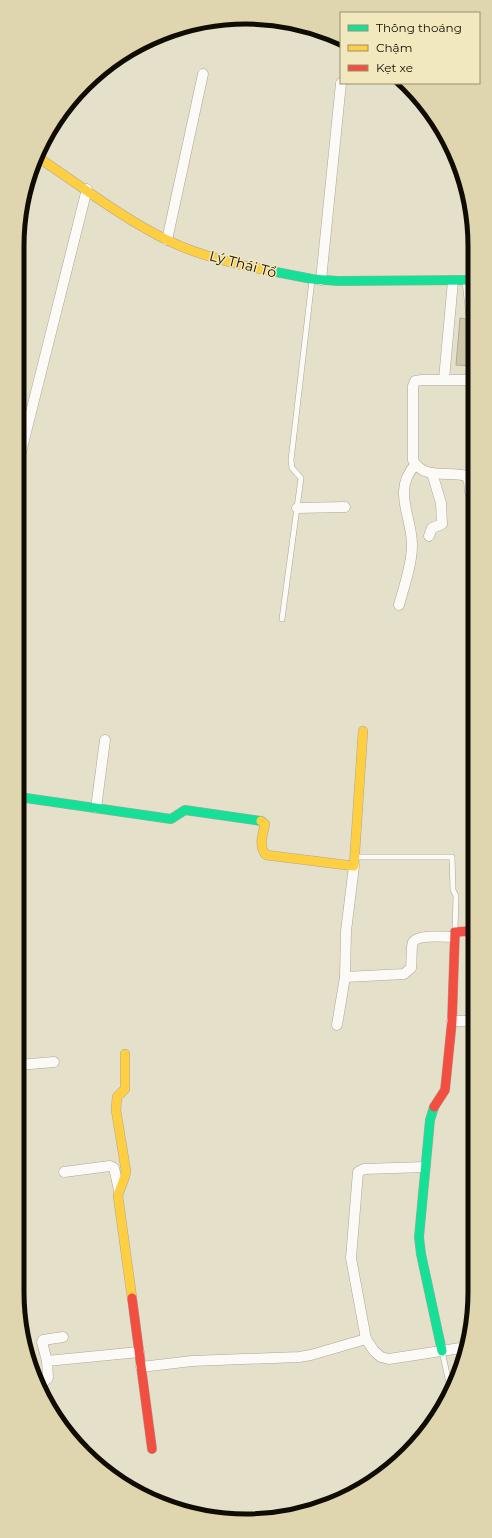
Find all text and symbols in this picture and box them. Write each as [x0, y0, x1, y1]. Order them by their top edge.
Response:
legend [340, 12, 480, 84]
text: Thông thoáng [376, 20, 462, 35]
text: Chậm [376, 40, 412, 55]
text: Kẹt xe [376, 60, 413, 75]
street label: Lý Thái Tổ [207, 246, 279, 282]

